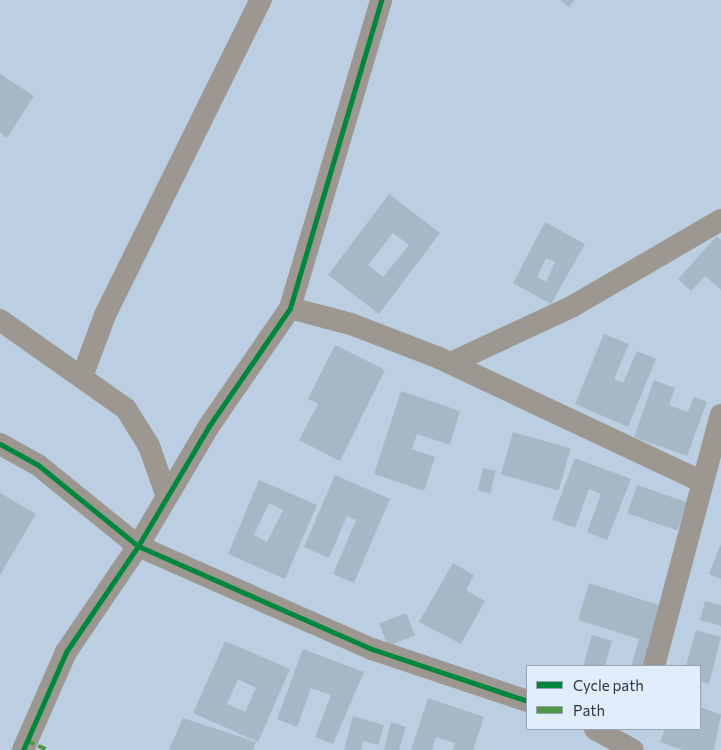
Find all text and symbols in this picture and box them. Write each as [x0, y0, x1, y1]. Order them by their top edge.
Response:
legend [526, 665, 701, 730]
text: Cycle path [573, 676, 644, 694]
text: Path [573, 701, 605, 719]

